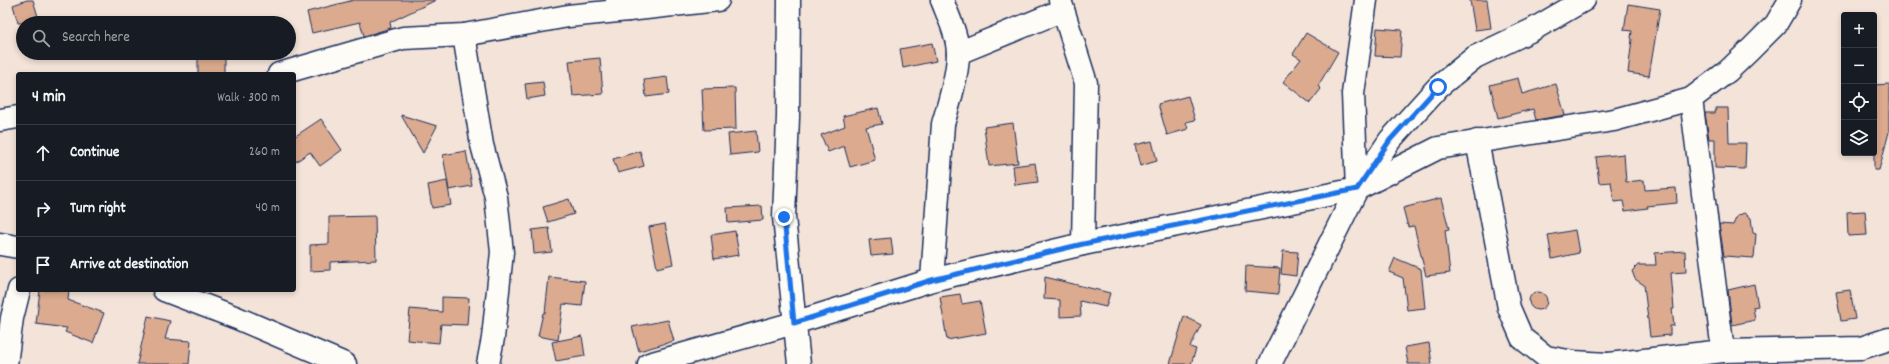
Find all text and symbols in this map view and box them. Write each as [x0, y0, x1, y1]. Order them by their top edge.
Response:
map controls [1841, 12, 1877, 156]
button: + [1841, 12, 1877, 48]
search box [16, 16, 296, 60]
icon: search [30, 27, 52, 49]
text: Search here [62, 27, 130, 49]
button: − [1841, 48, 1877, 84]
route start [1429, 78, 1447, 96]
button: locate [1841, 84, 1877, 120]
text: 4 min [32, 86, 66, 110]
text: Walk · 300 m [217, 89, 280, 108]
button: layers [1841, 120, 1877, 156]
icon: ahead [32, 142, 54, 164]
text: Continue [70, 142, 119, 164]
text: 260 m [249, 143, 280, 162]
icon: right [32, 198, 54, 220]
text: Turn right [70, 198, 126, 220]
text: 40 m [256, 199, 280, 218]
route end [775, 208, 793, 226]
icon: arrive [32, 254, 54, 276]
text: Arrive at destination [70, 254, 188, 276]

